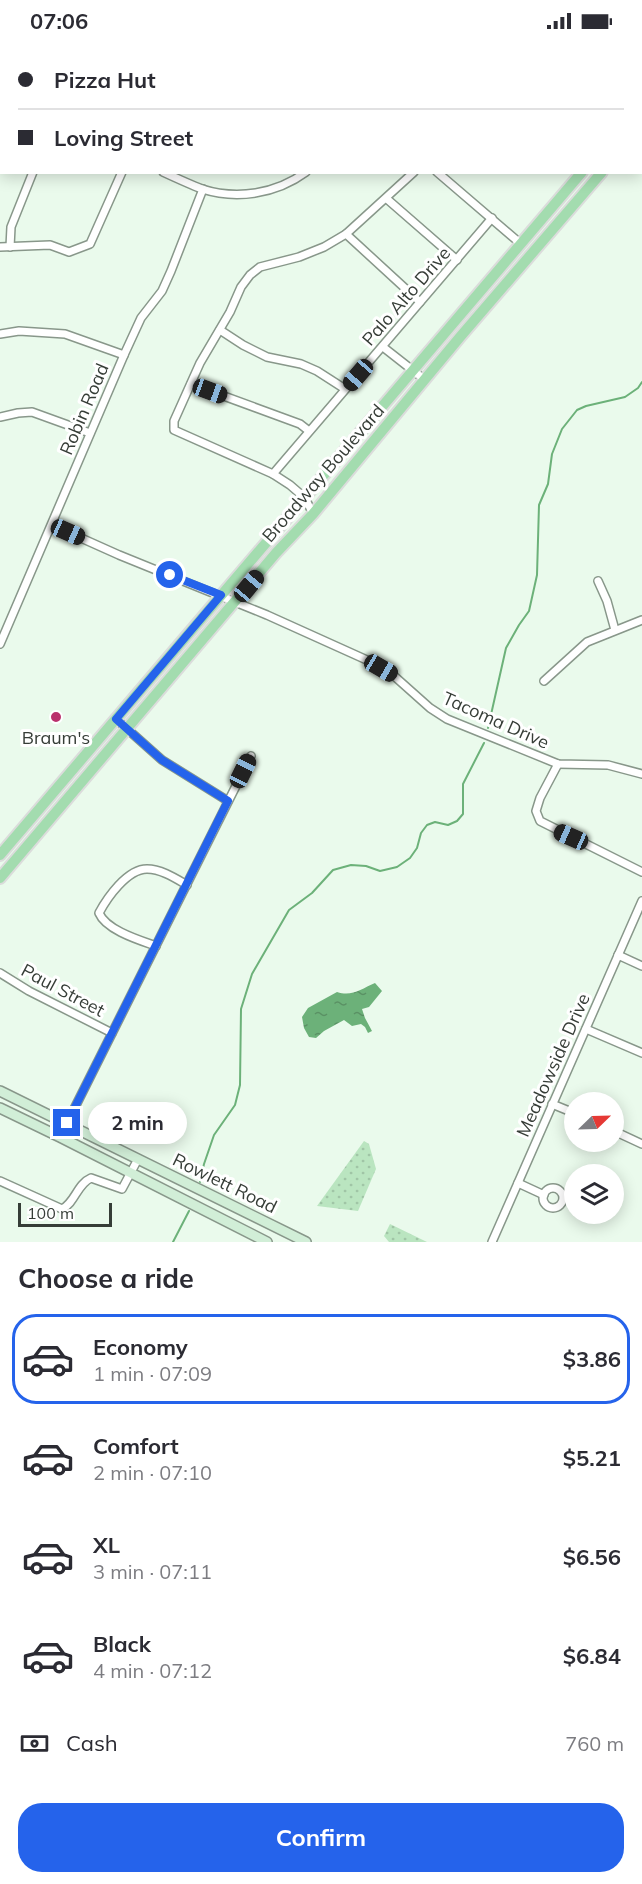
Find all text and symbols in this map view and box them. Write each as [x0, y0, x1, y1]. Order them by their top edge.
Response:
text: 07:06 [30, 7, 88, 35]
text: Pizza Hut [54, 66, 156, 94]
text: Loving Street [54, 124, 193, 152]
street label: Palo Alto Drive [357, 242, 455, 350]
car [339, 356, 377, 394]
street label: Robin Road [54, 360, 114, 458]
car [190, 376, 230, 406]
street label: Broadway Boulevard [257, 399, 389, 547]
car [48, 516, 88, 548]
route start [156, 561, 183, 588]
car [231, 566, 267, 606]
car [361, 651, 401, 685]
street label: Tacoma Drive [439, 686, 553, 754]
marker: Braum's [49, 710, 63, 724]
place label: Braum's [22, 726, 90, 749]
car [227, 751, 259, 791]
car [551, 821, 591, 853]
street label: Paul Street [17, 958, 109, 1022]
street label: Meadowside Drive [511, 990, 595, 1140]
north arrow [564, 1092, 624, 1152]
map controls [564, 1092, 624, 1224]
callout: 2 min [88, 1102, 187, 1144]
route end [53, 1109, 80, 1136]
text: 2 min [111, 1110, 164, 1135]
street label: Rowlett Road [169, 1148, 281, 1218]
button: layers [564, 1164, 624, 1224]
scale bar [18, 1200, 112, 1228]
text: 100 m [27, 1203, 74, 1223]
text: Choose a ride [18, 1261, 194, 1295]
icon: car [21, 1332, 75, 1386]
text: Economy [93, 1333, 188, 1361]
text: $3.86 [563, 1345, 621, 1373]
text: 1 min · 07:09 [93, 1361, 212, 1386]
icon: car [21, 1431, 75, 1485]
text: Comfort [93, 1432, 179, 1460]
text: $5.21 [563, 1444, 621, 1472]
text: 2 min · 07:10 [93, 1460, 212, 1485]
icon: car [21, 1530, 75, 1584]
text: XL [93, 1531, 120, 1559]
text: $6.56 [563, 1543, 621, 1571]
text: 3 min · 07:11 [93, 1559, 212, 1584]
icon: car [21, 1629, 75, 1683]
text: Black [93, 1630, 151, 1658]
text: $6.84 [563, 1642, 621, 1670]
text: 4 min · 07:12 [93, 1658, 212, 1683]
icon: cash [18, 1727, 51, 1760]
text: Cash [66, 1729, 118, 1757]
text: 760 m [565, 1731, 624, 1756]
button: Confirm [18, 1803, 624, 1872]

